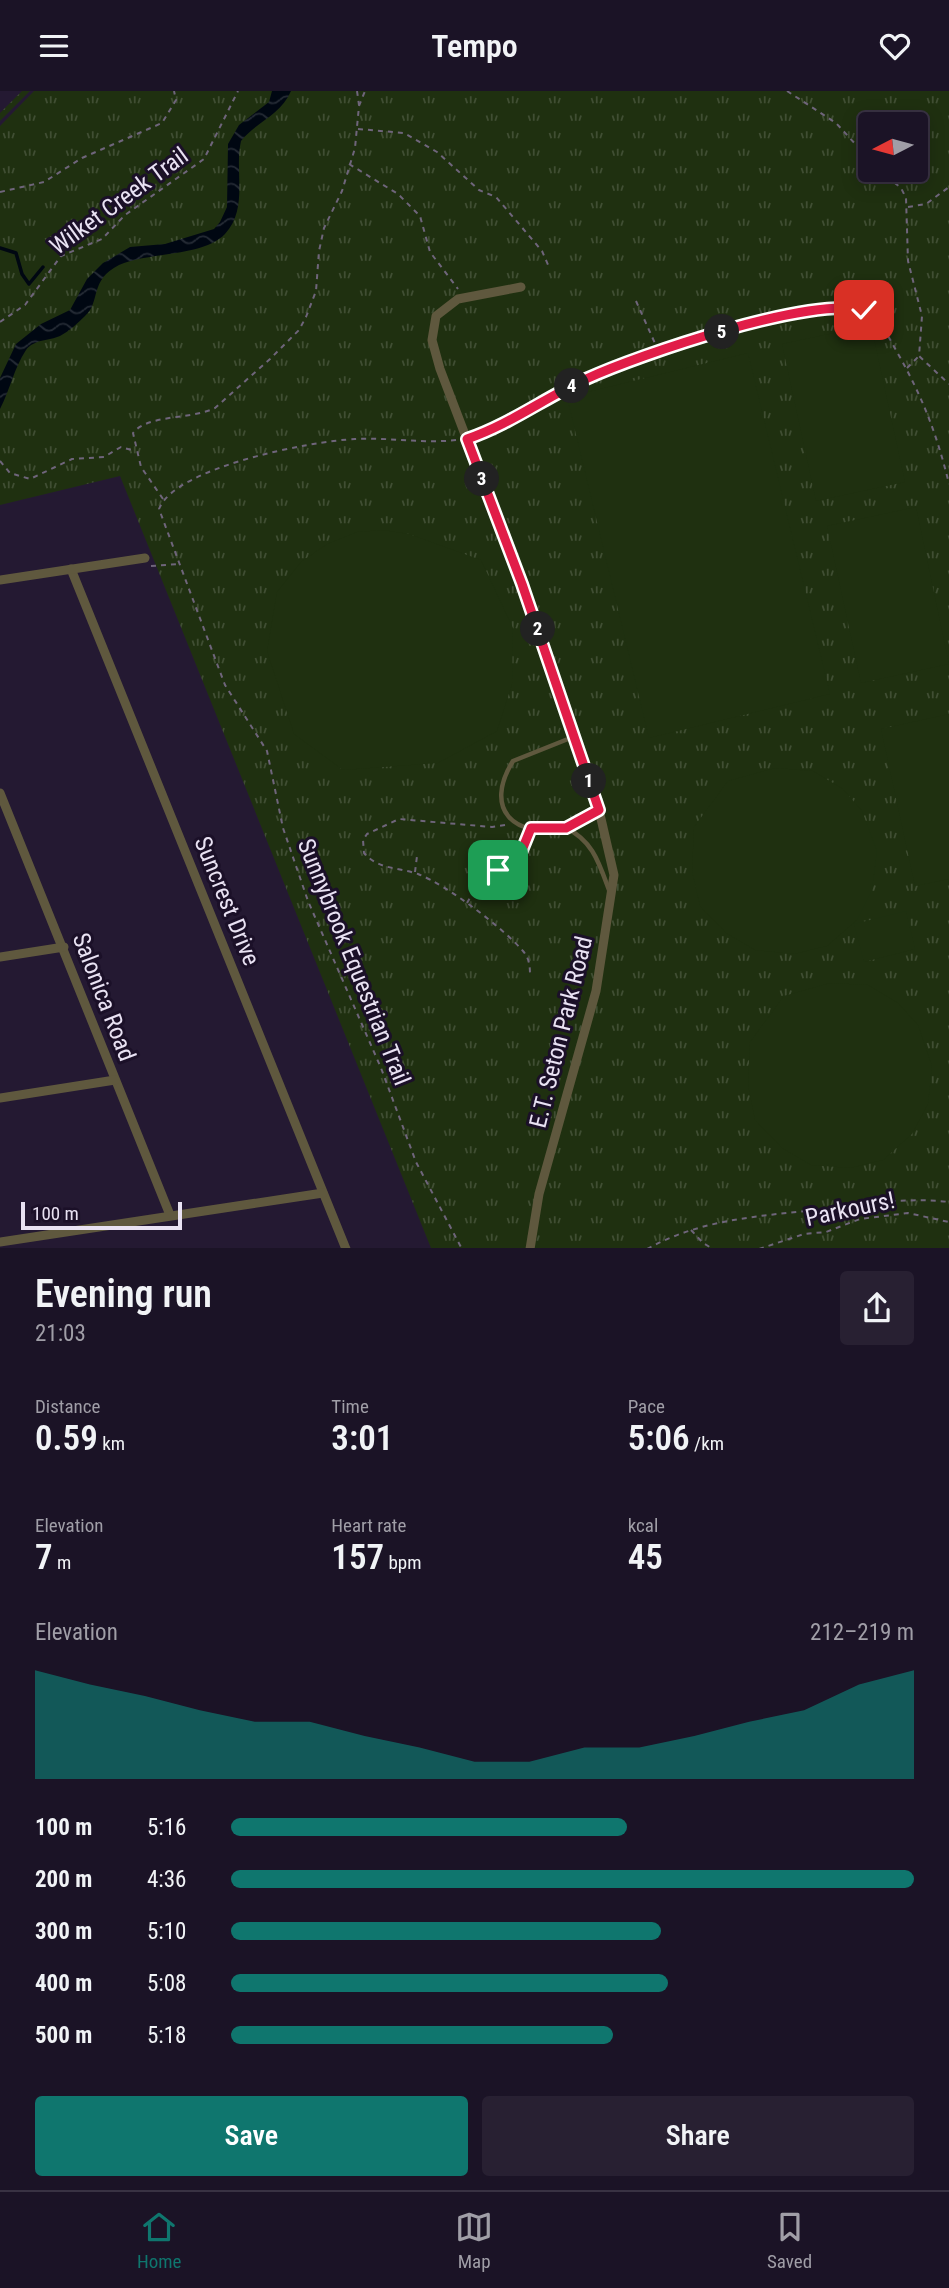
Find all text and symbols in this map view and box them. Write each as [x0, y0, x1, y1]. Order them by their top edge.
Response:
icon: menu [35, 27, 73, 65]
text: Tempo [431, 27, 518, 65]
icon: heart [876, 27, 914, 65]
north arrow [858, 112, 928, 182]
map controls [858, 112, 928, 182]
street label: Wilket Creek Trail [45, 142, 193, 260]
pin [834, 280, 894, 340]
icon: check [845, 291, 883, 329]
pin: 5 [704, 315, 740, 349]
text: 5 [717, 320, 726, 343]
pin: 4 [554, 369, 590, 403]
text: 4 [567, 374, 576, 397]
pin: 3 [464, 461, 500, 497]
text: 3 [477, 467, 486, 490]
pin: 2 [520, 611, 556, 647]
text: 2 [533, 617, 542, 640]
pin: 1 [572, 763, 606, 799]
text: 1 [584, 769, 593, 792]
street label: Suncrest Drive [188, 832, 266, 970]
street label: Sunnybrook Equestrian Trail [292, 835, 416, 1089]
pin [468, 840, 528, 900]
icon: arrive [479, 851, 517, 889]
street label: Salonica Road [67, 929, 141, 1065]
street label: E.T. Seton Park Road [524, 933, 598, 1131]
street label: Parkours! [803, 1186, 897, 1232]
scale bar [21, 1199, 182, 1231]
text: 100 m [32, 1202, 79, 1225]
button: share [840, 1271, 914, 1345]
text: Evening run [35, 1272, 212, 1316]
text: 21:03 [35, 1320, 86, 1347]
text: Distance [35, 1395, 100, 1418]
text: Time [331, 1395, 369, 1418]
text: Pace [628, 1395, 665, 1418]
text: 0.59 [35, 1418, 98, 1459]
text: 3:01 [331, 1418, 393, 1459]
text: 5:06 [628, 1418, 690, 1459]
text: km [98, 1432, 125, 1455]
text: /km [690, 1432, 724, 1455]
text: Elevation [35, 1514, 103, 1537]
text: Heart rate [331, 1514, 406, 1537]
text: kcal [628, 1514, 658, 1537]
text: 7 [35, 1537, 53, 1578]
text: 157 [331, 1537, 384, 1578]
text: 45 [628, 1537, 663, 1578]
text: m [53, 1551, 71, 1574]
text: bpm [384, 1551, 422, 1574]
text: Elevation [35, 1619, 118, 1646]
text: 212–219 m [810, 1619, 914, 1646]
text: 100 m [35, 1814, 92, 1841]
text: 5:16 [147, 1814, 186, 1841]
text: 200 m [35, 1866, 92, 1893]
text: 4:36 [147, 1866, 186, 1893]
text: 300 m [35, 1918, 92, 1945]
text: 5:10 [147, 1918, 186, 1945]
text: 400 m [35, 1970, 92, 1997]
text: 5:08 [147, 1970, 186, 1997]
text: 500 m [35, 2022, 92, 2049]
text: 5:18 [147, 2022, 186, 2049]
button: Save [35, 2096, 468, 2176]
button: Share [482, 2096, 914, 2176]
tab: Home [137, 2208, 181, 2273]
tab: Map [455, 2208, 493, 2273]
tab: Saved [767, 2208, 812, 2273]

